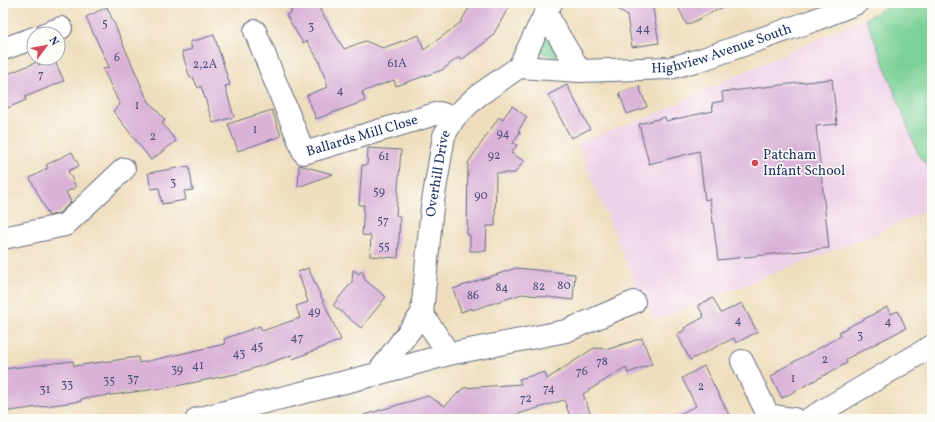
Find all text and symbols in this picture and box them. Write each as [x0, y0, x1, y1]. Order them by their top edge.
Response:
house number: 5 [102, 16, 108, 32]
house number: 3 [308, 19, 314, 35]
street label: Highview Avenue South [651, 19, 794, 78]
house number: 44 [636, 21, 650, 37]
north arrow [26, 26, 66, 66]
text: N [45, 34, 62, 49]
house number: 6 [114, 50, 120, 66]
house number: 61A [387, 56, 407, 72]
house number: 2,2A [193, 57, 218, 73]
house number: 7 [38, 67, 44, 83]
house number: 4 [336, 83, 344, 99]
house number: 1 [135, 98, 139, 114]
street label: Ballards Mill Close [304, 110, 420, 161]
house number: 1 [253, 122, 257, 138]
street label: Overhill Drive [422, 126, 455, 218]
house number: 94 [496, 126, 510, 142]
house number: 2 [150, 129, 156, 145]
place label: Patcham Infant School [763, 146, 845, 181]
house number: 92 [488, 148, 500, 164]
house number: 61 [379, 149, 389, 165]
marker: Patcham Infant School [750, 158, 760, 168]
house number: 3 [170, 175, 176, 191]
house number: 59 [373, 184, 385, 200]
house number: 90 [474, 188, 488, 204]
house number: 57 [377, 213, 389, 229]
house number: 55 [378, 239, 390, 255]
house number: 80 [557, 278, 571, 294]
house number: 82 [533, 279, 545, 295]
house number: 84 [496, 280, 508, 296]
house number: 86 [467, 288, 479, 304]
house number: 49 [307, 304, 321, 320]
house number: 4 [734, 313, 742, 329]
house number: 4 [884, 314, 892, 330]
house number: 3 [857, 328, 863, 344]
house number: 47 [291, 330, 304, 346]
house number: 45 [251, 339, 264, 355]
house number: 43 [233, 346, 245, 362]
house number: 2 [822, 352, 828, 368]
house number: 78 [596, 354, 608, 370]
house number: 41 [192, 358, 204, 374]
house number: 39 [171, 362, 183, 378]
house number: 76 [576, 364, 588, 380]
house number: 37 [127, 371, 139, 387]
house number: 1 [791, 371, 795, 387]
house number: 35 [103, 373, 115, 389]
house number: 33 [61, 377, 73, 393]
house number: 2 [698, 379, 704, 395]
house number: 74 [543, 381, 555, 397]
house number: 31 [40, 382, 50, 398]
house number: 72 [520, 391, 532, 407]

